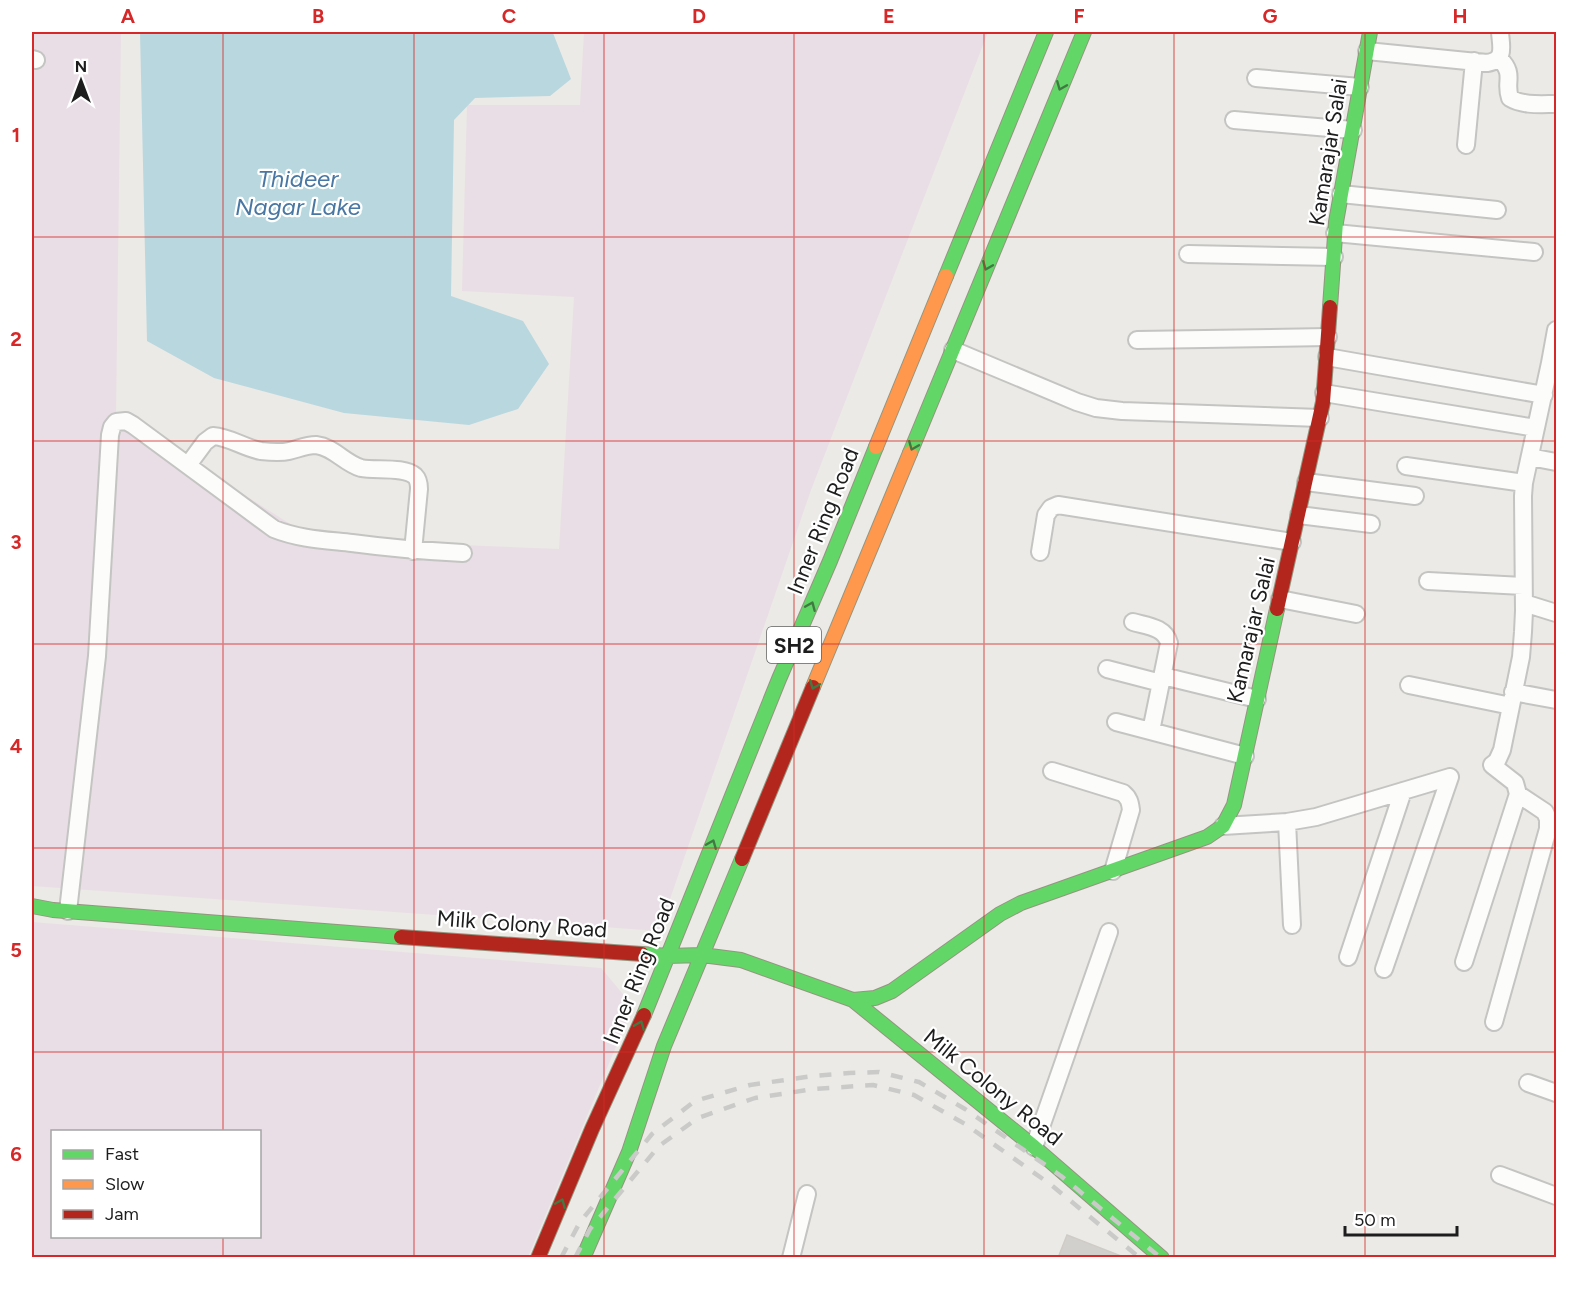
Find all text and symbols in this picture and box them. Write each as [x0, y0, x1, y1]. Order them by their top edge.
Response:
text: A [121, 4, 136, 28]
text: B [312, 4, 324, 28]
text: C [502, 4, 516, 28]
text: D [692, 4, 706, 28]
text: E [883, 4, 895, 28]
text: F [1073, 4, 1085, 28]
text: G [1263, 4, 1278, 28]
text: H [1453, 4, 1468, 28]
north arrow [51, 51, 111, 111]
text: N [75, 57, 87, 76]
street label: Kamarajar Salai [1303, 76, 1353, 228]
one-way arrow [1056, 79, 1068, 90]
text: 1 [12, 123, 20, 147]
water label: Thideer Nagar Lake [235, 164, 361, 221]
one-way arrow [982, 260, 994, 271]
text: 2 [10, 327, 22, 351]
one-way arrow [908, 440, 920, 451]
street label: Inner Ring Road [781, 444, 865, 598]
text: 3 [10, 530, 22, 554]
street label: Kamarajar Salai [1221, 554, 1281, 706]
one-way arrow [804, 601, 816, 612]
road number: SH2 [767, 627, 821, 663]
one-way arrow [809, 678, 821, 689]
text: 4 [10, 734, 23, 758]
one-way arrow [705, 839, 718, 850]
street label: Inner Ring Road [597, 894, 681, 1048]
street label: Milk Colony Road [436, 905, 608, 943]
text: 5 [10, 938, 22, 962]
one-way arrow [633, 1021, 645, 1032]
street label: Milk Colony Road [918, 1023, 1068, 1151]
legend [51, 1130, 261, 1238]
text: 6 [10, 1142, 22, 1166]
text: Fast [105, 1143, 139, 1165]
text: Slow [105, 1173, 144, 1195]
one-way arrow [554, 1199, 566, 1210]
scale bar [1345, 1199, 1458, 1237]
text: Jam [105, 1203, 139, 1225]
text: 50 m [1354, 1209, 1396, 1231]

